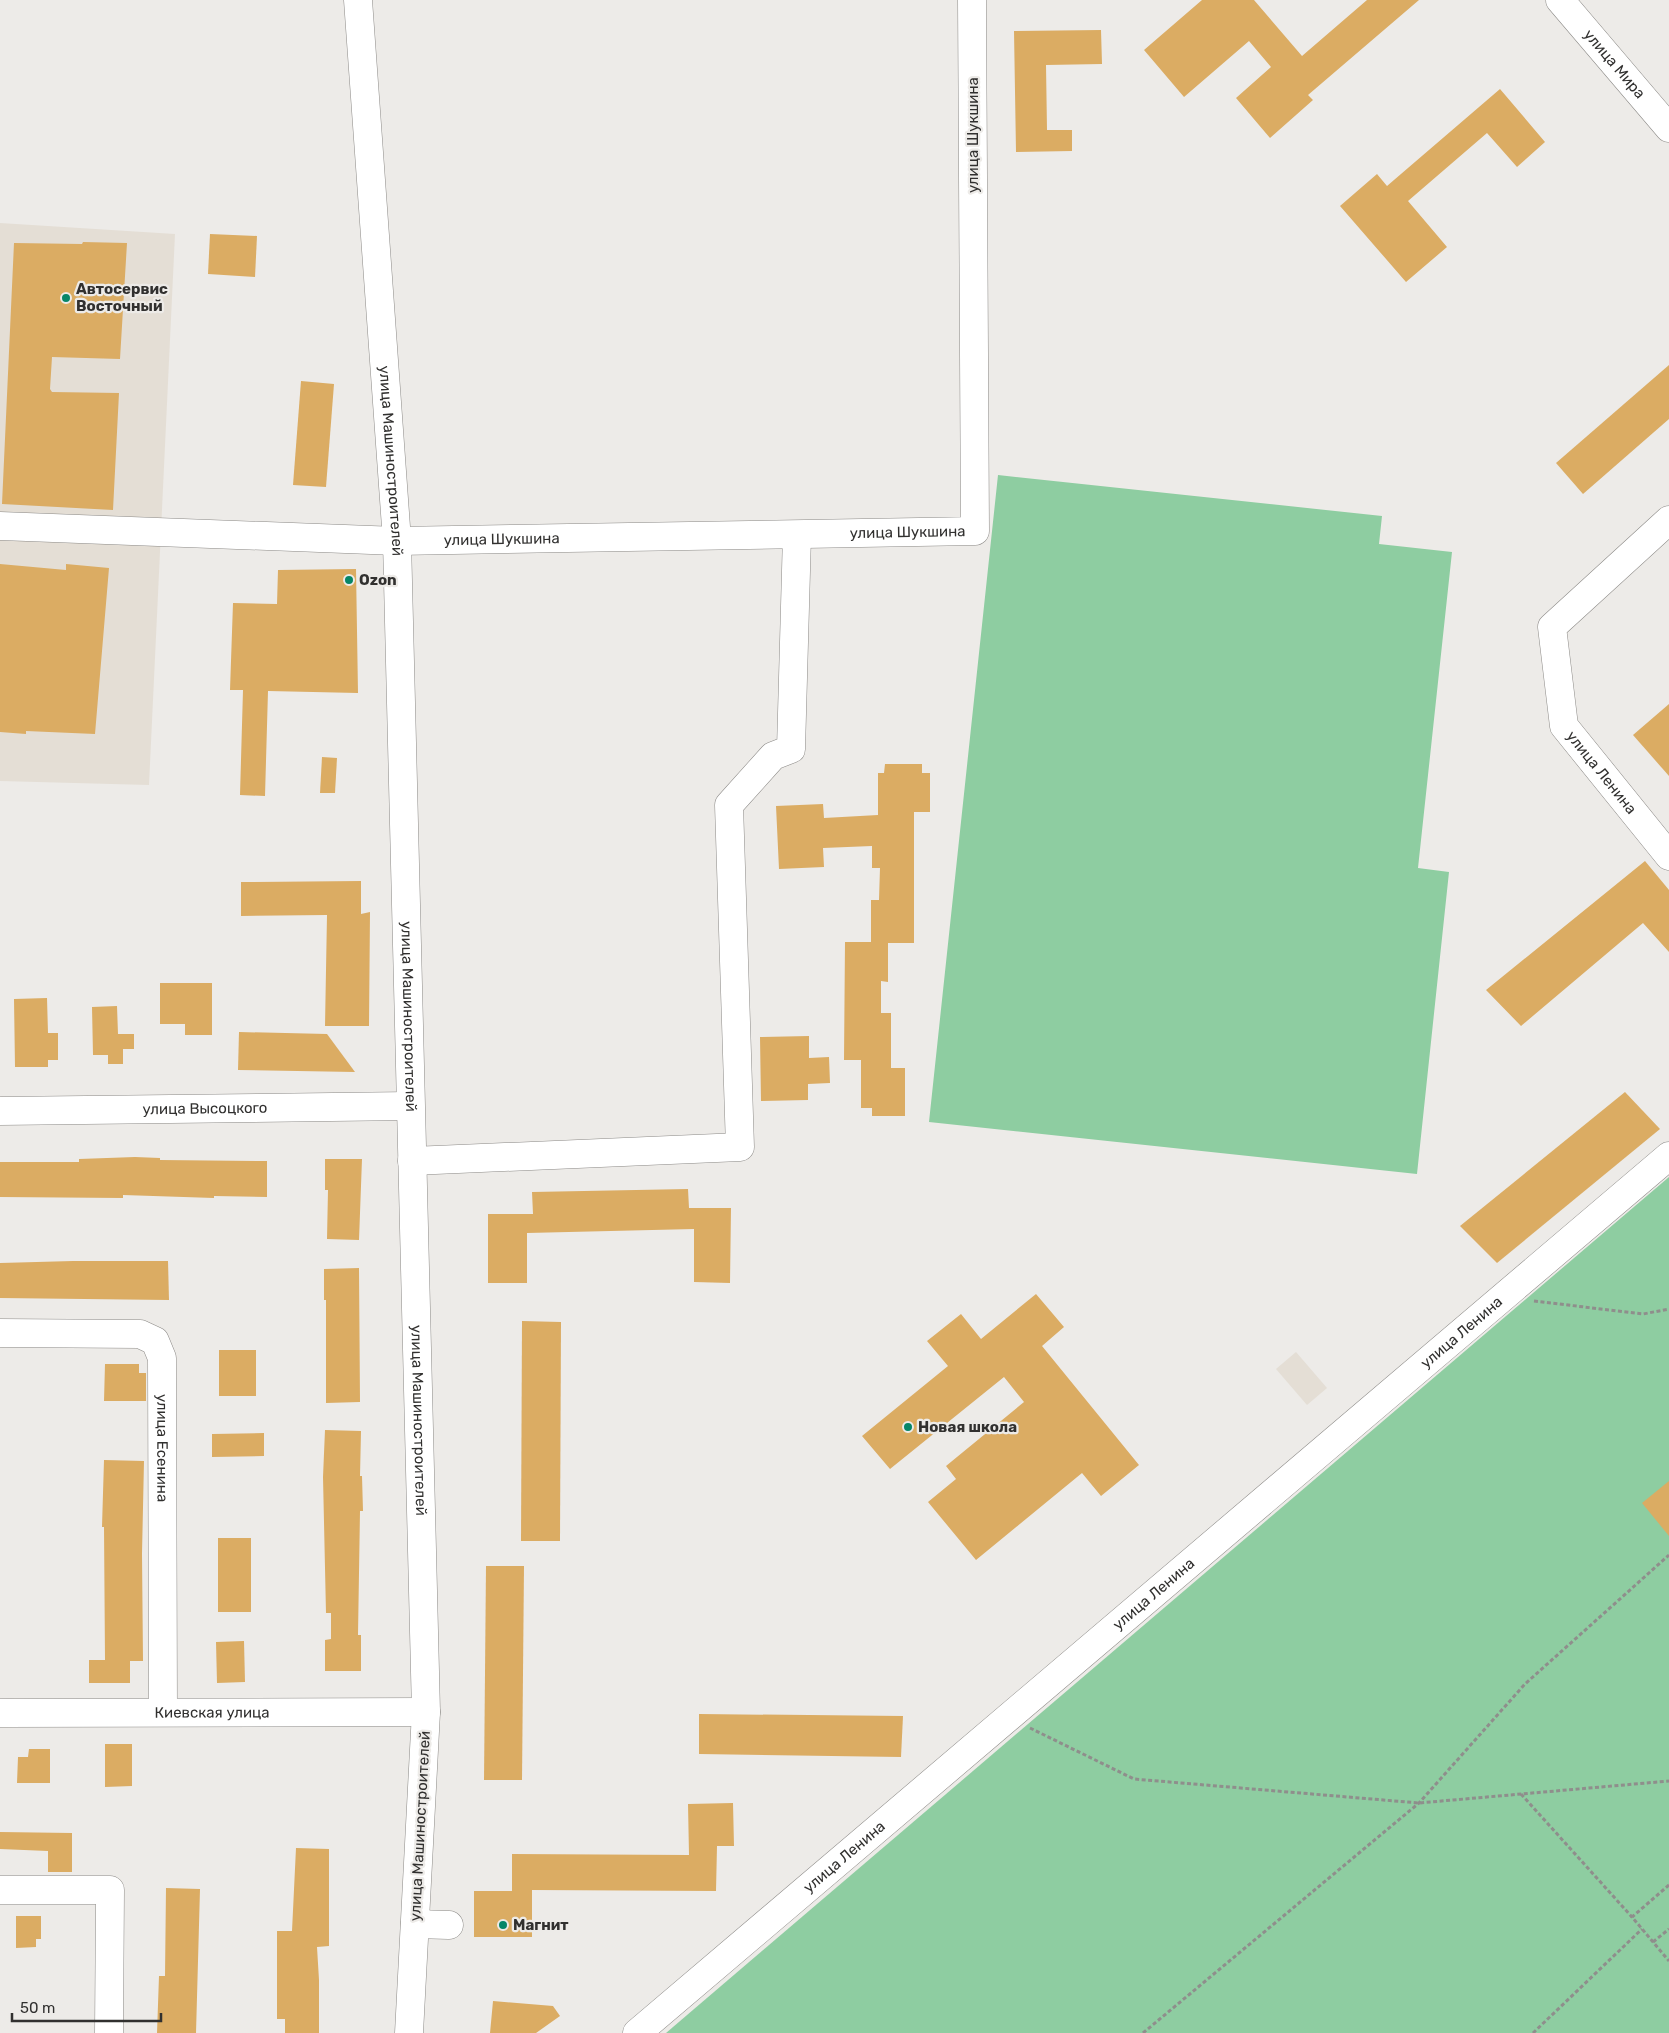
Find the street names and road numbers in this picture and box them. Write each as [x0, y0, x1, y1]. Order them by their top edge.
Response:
street label: улица Мира [1580, 26, 1649, 102]
street label: улица Шукшина [964, 77, 982, 193]
street label: улица Машиностроителей [375, 365, 406, 556]
street label: улица Шукшина [850, 522, 966, 542]
street label: улица Шукшина [444, 529, 560, 549]
street label: улица Ленина [1563, 727, 1640, 818]
street label: улица Машиностроителей [397, 921, 420, 1112]
street label: улица Высоцкого [142, 1099, 268, 1118]
street label: улица Ленина [1417, 1293, 1506, 1372]
street label: улица Машиностроителей [407, 1325, 430, 1516]
street label: улица Есенина [153, 1394, 171, 1502]
street label: улица Ленина [1109, 1554, 1198, 1634]
street label: Киевская улица [154, 1703, 270, 1722]
street label: улица Машиностроителей [406, 1730, 434, 1922]
street label: улица Ленина [800, 1817, 889, 1897]

